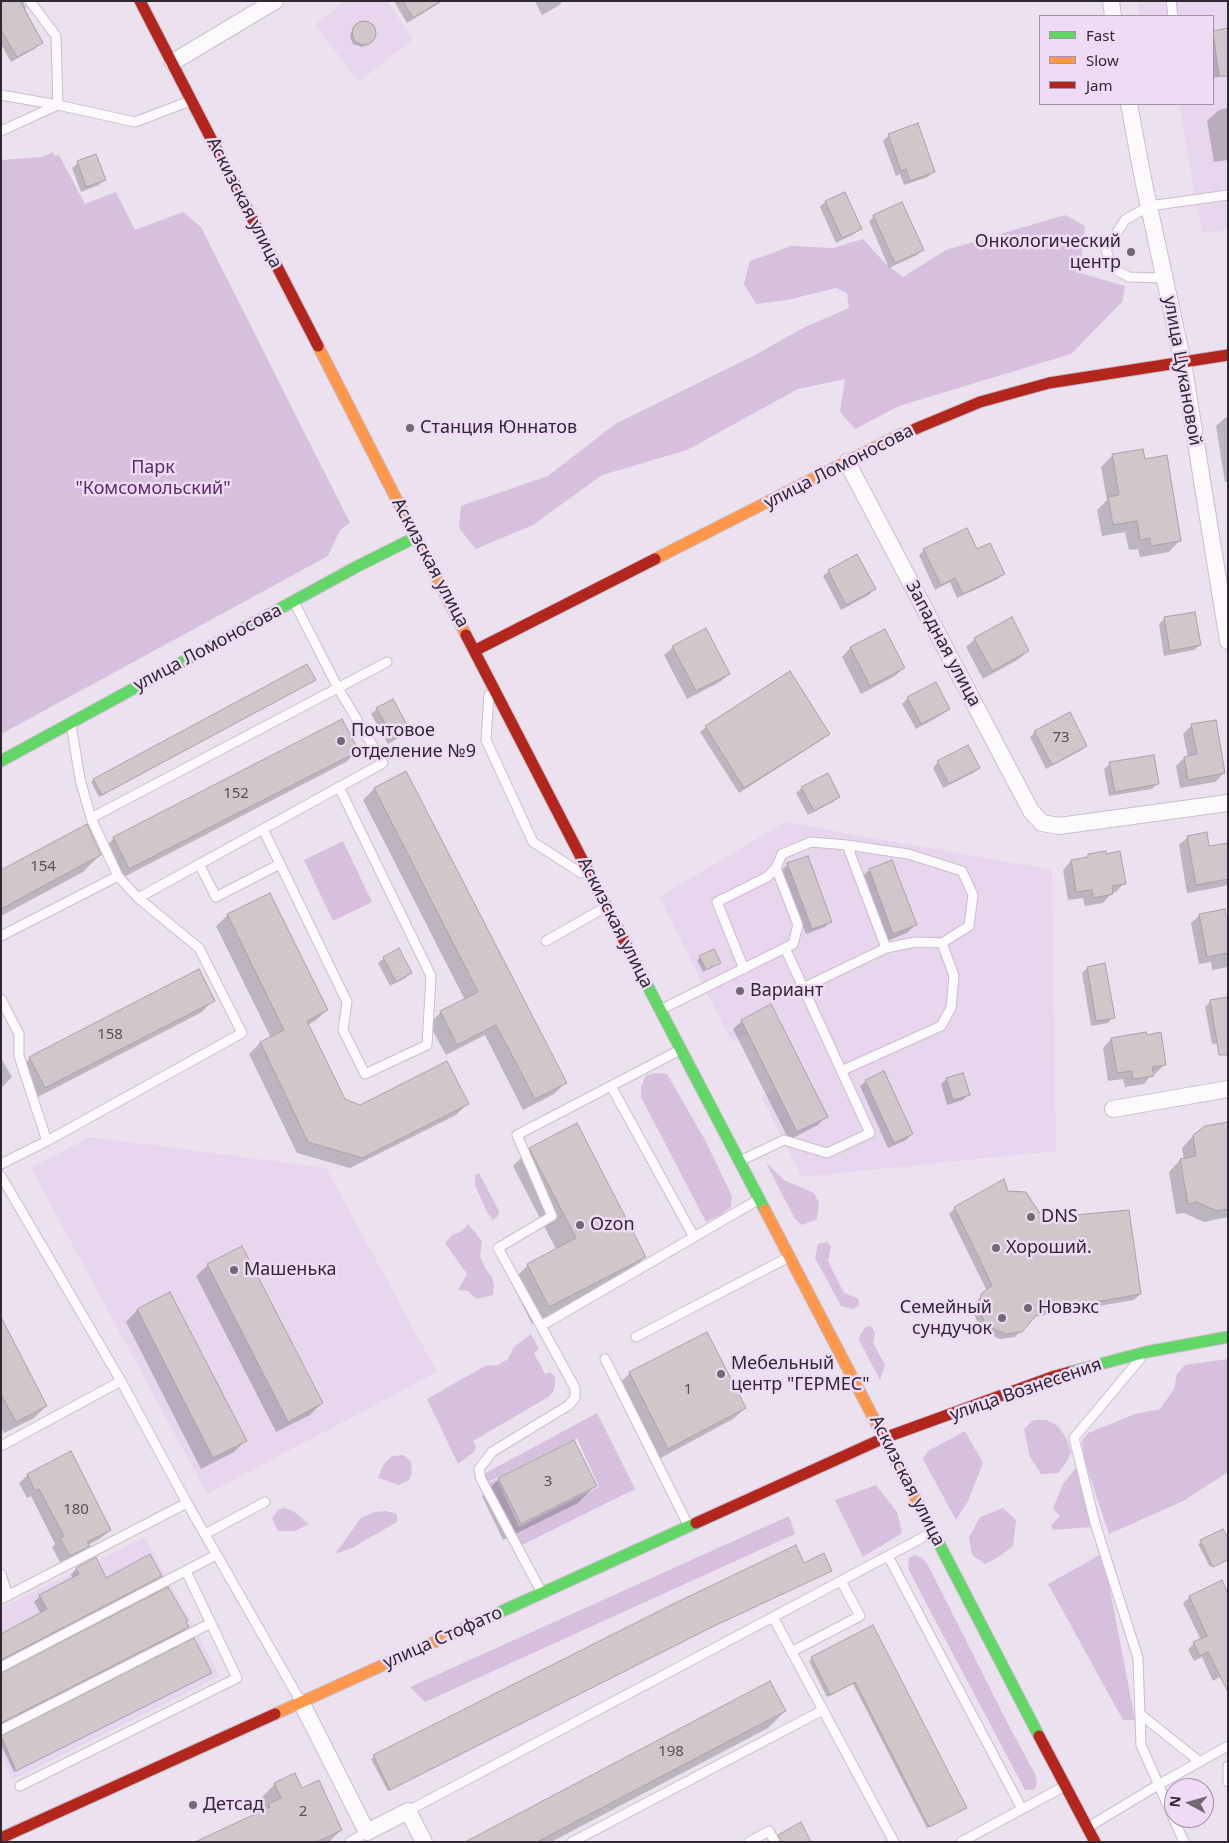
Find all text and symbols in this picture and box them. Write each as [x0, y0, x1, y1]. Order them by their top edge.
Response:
legend [1039, 15, 1214, 105]
text: Fast [1086, 25, 1115, 45]
text: Slow [1086, 50, 1119, 70]
text: Jam [1086, 75, 1113, 95]
street label: Аскизская улица [202, 134, 286, 272]
place label: Онкологический центр [975, 231, 1121, 274]
marker: Онкологический центр [1125, 246, 1137, 258]
street label: улица Цукановой [1158, 294, 1206, 448]
place label: Станция Юннатов [420, 417, 577, 439]
street label: улица Ломоносова [761, 420, 917, 514]
marker: Станция Юннатов [404, 422, 416, 434]
park label: Парк "Комсомольский" [75, 457, 231, 499]
street label: Аскизская улица [387, 494, 473, 632]
street label: Западная улица [901, 577, 985, 711]
street label: улица Ломоносова [130, 600, 286, 696]
place label: Почтовое отделение №9 [351, 720, 476, 762]
house number: 73 [1052, 729, 1070, 747]
marker: Почтовое отделение №9 [335, 735, 347, 747]
house number: 152 [223, 785, 249, 803]
street label: Аскизская улица [573, 854, 657, 992]
house number: 154 [30, 858, 56, 876]
place label: Вариант [750, 980, 823, 1002]
marker: Вариант [734, 985, 746, 997]
house number: 158 [97, 1026, 123, 1044]
place label: DNS [1041, 1206, 1078, 1228]
marker: DNS [1025, 1211, 1037, 1223]
place label: Ozon [590, 1214, 635, 1236]
marker: Ozon [574, 1219, 586, 1231]
place label: Хороший. [1006, 1237, 1092, 1259]
marker: Хороший. [990, 1242, 1002, 1254]
place label: Машенька [244, 1259, 336, 1281]
marker: Машенька [228, 1264, 240, 1276]
place label: Семейный сундучок [900, 1297, 992, 1340]
place label: Новэкс [1038, 1297, 1099, 1319]
marker: Новэкс [1022, 1302, 1034, 1314]
marker: Семейный сундучок [996, 1312, 1008, 1324]
place label: Мебельный центр "ГЕРМЕС" [731, 1353, 870, 1396]
street label: улица Вознесения [947, 1354, 1105, 1426]
marker: Мебельный центр "ГЕРМЕС" [715, 1368, 727, 1380]
house number: 1 [684, 1381, 692, 1399]
street label: Аскизская улица [865, 1412, 949, 1550]
house number: 3 [544, 1473, 552, 1491]
house number: 180 [63, 1501, 89, 1519]
street label: улица Стофато [380, 1602, 506, 1674]
house number: 198 [658, 1743, 684, 1761]
north arrow [1164, 1778, 1214, 1828]
place label: Детсад [203, 1794, 264, 1816]
text: N [1165, 1795, 1185, 1808]
marker: Детсад [187, 1799, 199, 1811]
house number: 2 [299, 1803, 307, 1821]

